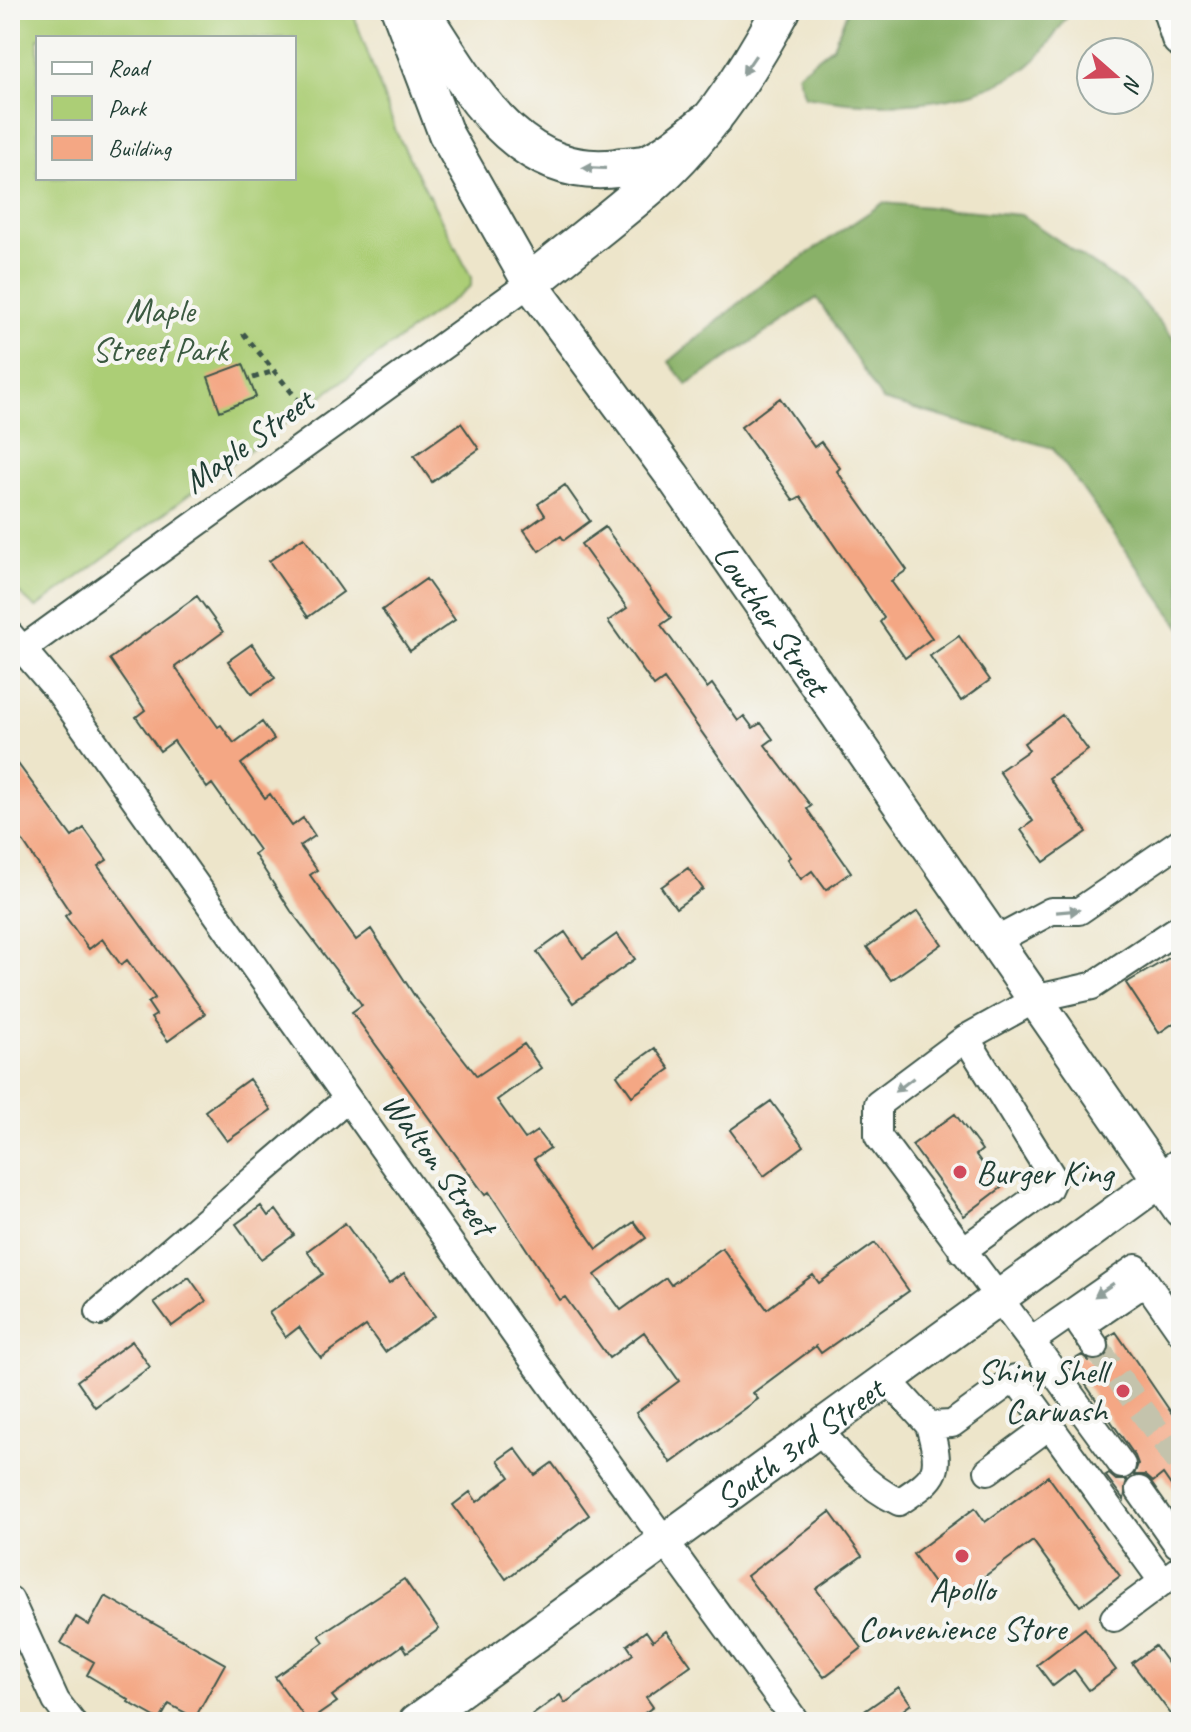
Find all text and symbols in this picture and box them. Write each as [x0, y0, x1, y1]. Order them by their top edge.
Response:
legend [36, 36, 296, 180]
north arrow [1075, 36, 1155, 116]
text: Road [108, 53, 152, 83]
one-way arrow [742, 55, 757, 76]
text: N [1116, 71, 1148, 97]
text: Park [108, 93, 148, 123]
text: Building [108, 133, 173, 163]
one-way arrow [581, 162, 606, 175]
park label: Maple Street Park [92, 289, 230, 371]
street label: Maple Street [174, 377, 325, 503]
street label: Lowther Street [704, 535, 842, 707]
one-way arrow [1055, 904, 1080, 917]
one-way arrow [894, 1076, 914, 1092]
street label: Walton Street [373, 1084, 508, 1248]
place label: Burger King [976, 1151, 1116, 1194]
marker: Burger King [951, 1163, 969, 1181]
one-way arrow [1093, 1282, 1114, 1297]
place label: Shiny Shell Carwash [978, 1350, 1113, 1432]
street label: South 3rd Street [706, 1365, 895, 1519]
marker: Shiny Shell Carwash [1114, 1382, 1132, 1400]
marker: Apollo Convenience Store [953, 1547, 971, 1565]
place label: Apollo Convenience Store [858, 1568, 1069, 1650]

